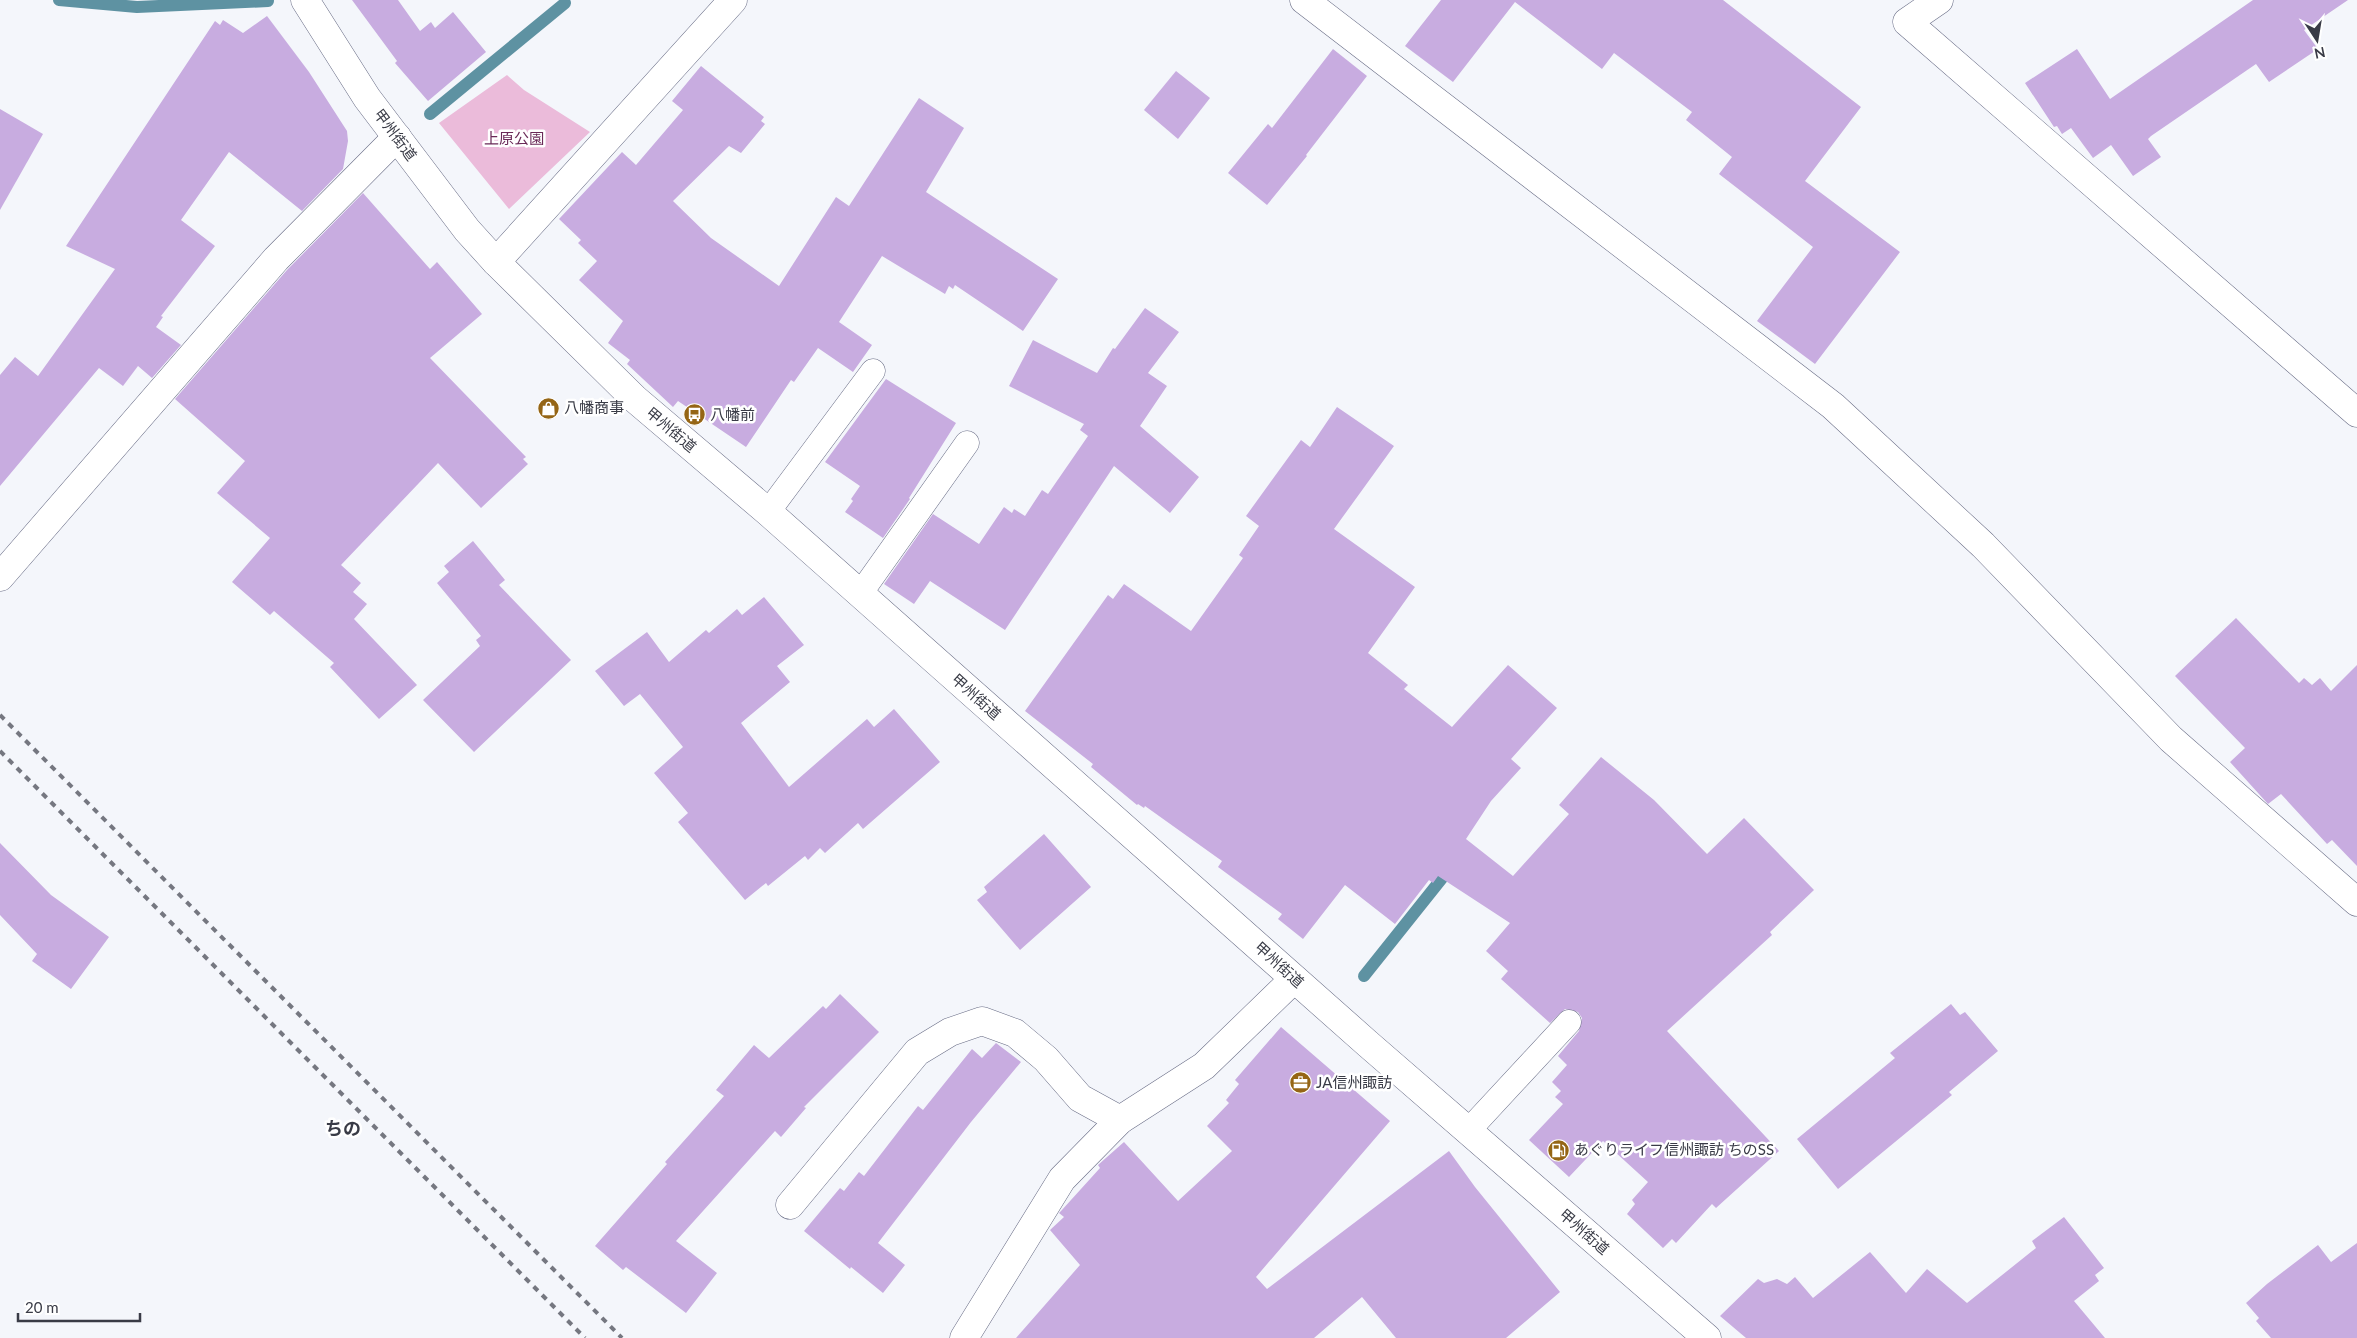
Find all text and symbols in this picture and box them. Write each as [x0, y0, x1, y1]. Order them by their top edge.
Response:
north arrow [2292, 15, 2342, 65]
text: N [2313, 44, 2327, 63]
street label: 甲州街道 [371, 105, 421, 164]
park label: 上原公園 [484, 129, 544, 147]
shop icon: 八幡商事 [536, 396, 560, 420]
place label: 八幡商事 [564, 398, 624, 416]
street label: 甲州街道 [643, 403, 700, 455]
bus stop icon: 八幡前 [682, 403, 706, 427]
place label: 八幡前 [710, 405, 755, 423]
street label: 甲州街道 [948, 669, 1005, 723]
street label: 甲州街道 [1251, 937, 1308, 991]
office icon: JA信州諏訪 [1288, 1071, 1312, 1095]
place label: JA信州諏訪 [1316, 1073, 1392, 1091]
district label: ちの [325, 1117, 361, 1139]
fuel station icon: あぐりライフ信州諏訪 ちのSS [1546, 1138, 1570, 1162]
place label: あぐりライフ信州諏訪 ちのSS [1574, 1140, 1774, 1158]
street label: 甲州街道 [1556, 1205, 1613, 1258]
scale bar [18, 1290, 140, 1322]
text: 20 m [25, 1298, 59, 1316]

